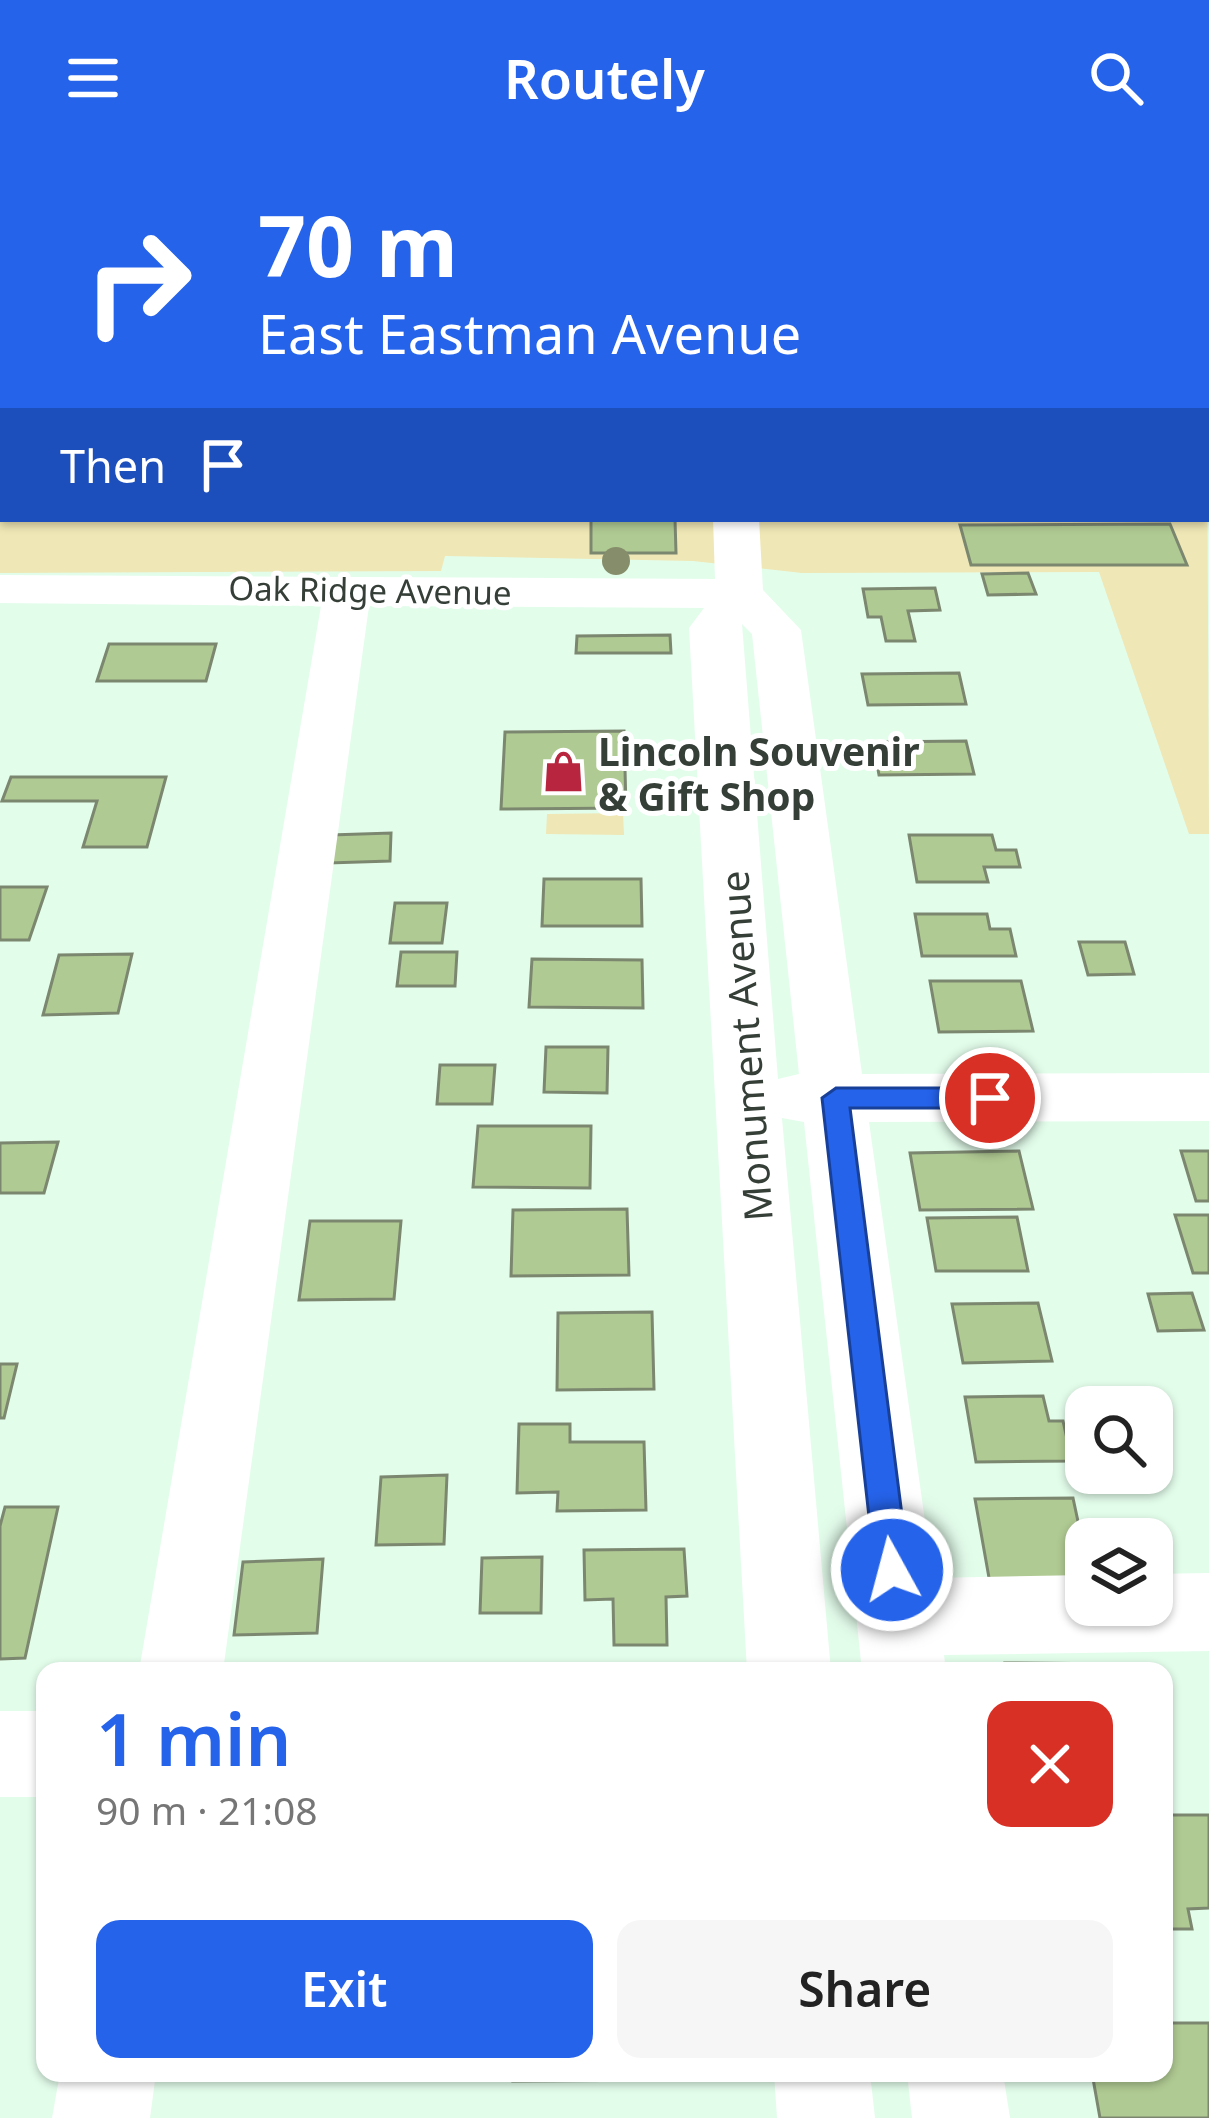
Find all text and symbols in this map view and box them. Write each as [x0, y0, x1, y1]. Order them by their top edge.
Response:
text: Routely [504, 41, 705, 115]
icon: menu [60, 45, 126, 111]
icon: search [1083, 45, 1149, 111]
text: 70 m [258, 187, 458, 302]
icon: right [60, 204, 216, 360]
text: East Eastman Avenue [258, 296, 801, 370]
icon: arrive [190, 432, 256, 498]
text: Then [60, 435, 166, 496]
street label: Oak Ridge Avenue [228, 565, 512, 615]
place label: Lincoln Souvenir & Gift Shop [598, 724, 920, 822]
shop icon: Lincoln Souvenir & Gift Shop [541, 749, 587, 795]
street label: Monument Avenue [706, 869, 784, 1223]
pin [939, 1047, 1041, 1149]
icon: arrive [957, 1065, 1023, 1131]
map controls [1065, 1386, 1173, 1626]
button: search [1065, 1386, 1173, 1494]
position arrow [829, 1507, 955, 1633]
button: layers [1065, 1518, 1173, 1626]
text: 1 min [96, 1689, 291, 1787]
button: close [987, 1701, 1113, 1827]
text: 90 m · 21:08 [96, 1783, 318, 1836]
button: Exit [96, 1920, 593, 2058]
button: Share [617, 1920, 1113, 2058]

